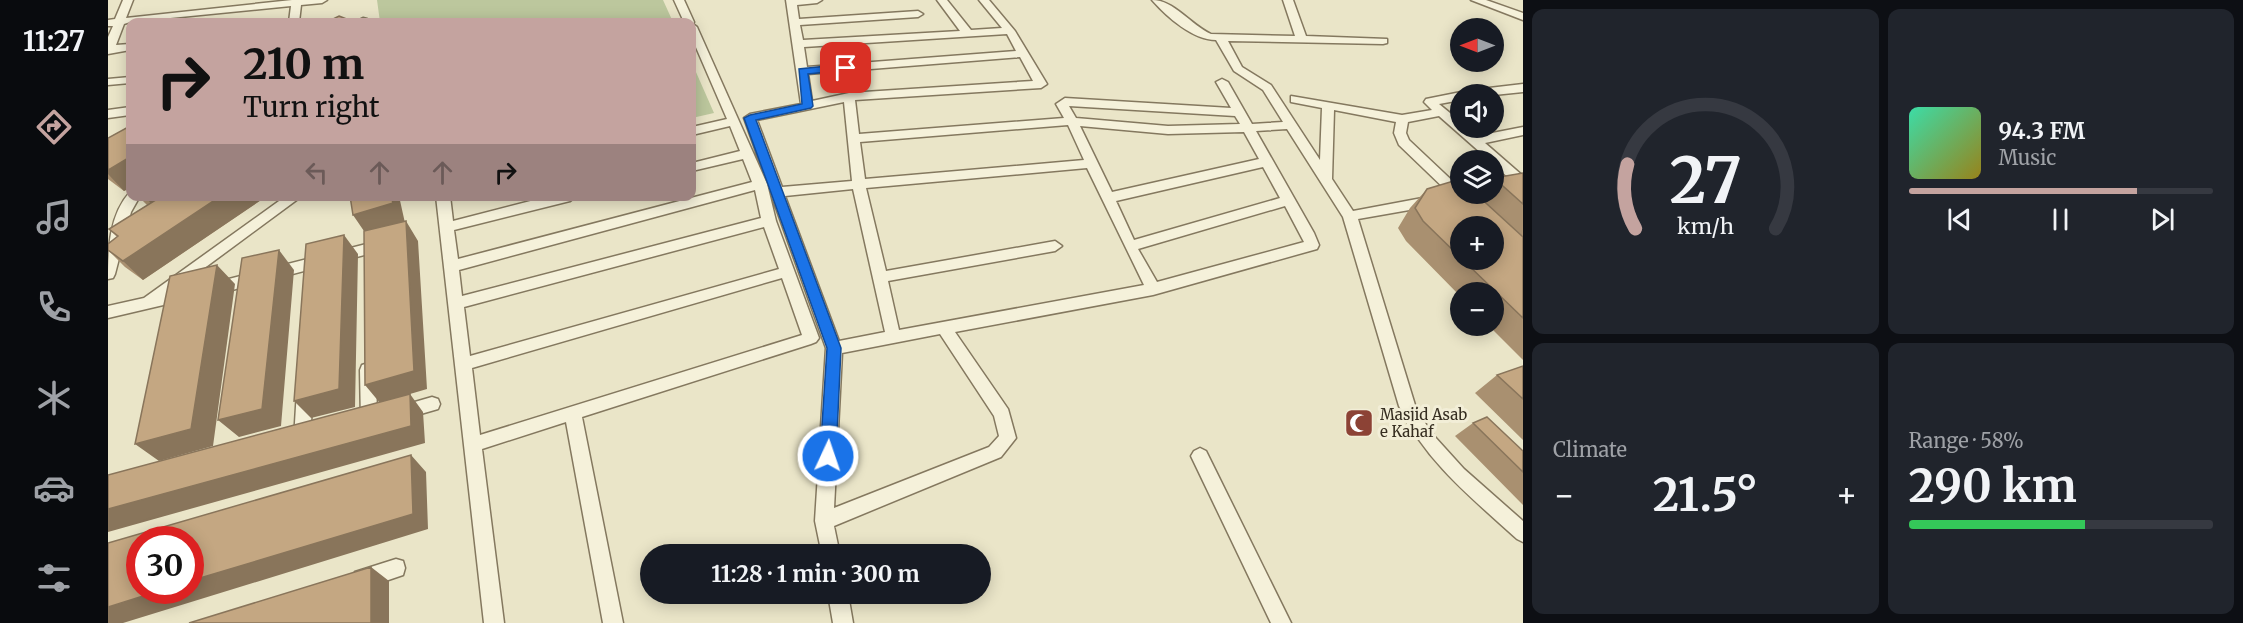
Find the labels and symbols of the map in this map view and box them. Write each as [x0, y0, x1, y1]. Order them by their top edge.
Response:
north arrow [1450, 18, 1504, 72]
pin [820, 42, 871, 93]
place label: Masjid Asab e Kahaf [1380, 405, 1467, 441]
mosque icon: Masjid Asab e Kahaf [1343, 407, 1375, 439]
position arrow [796, 424, 860, 488]
speed limit sign: 30 [126, 526, 204, 604]

